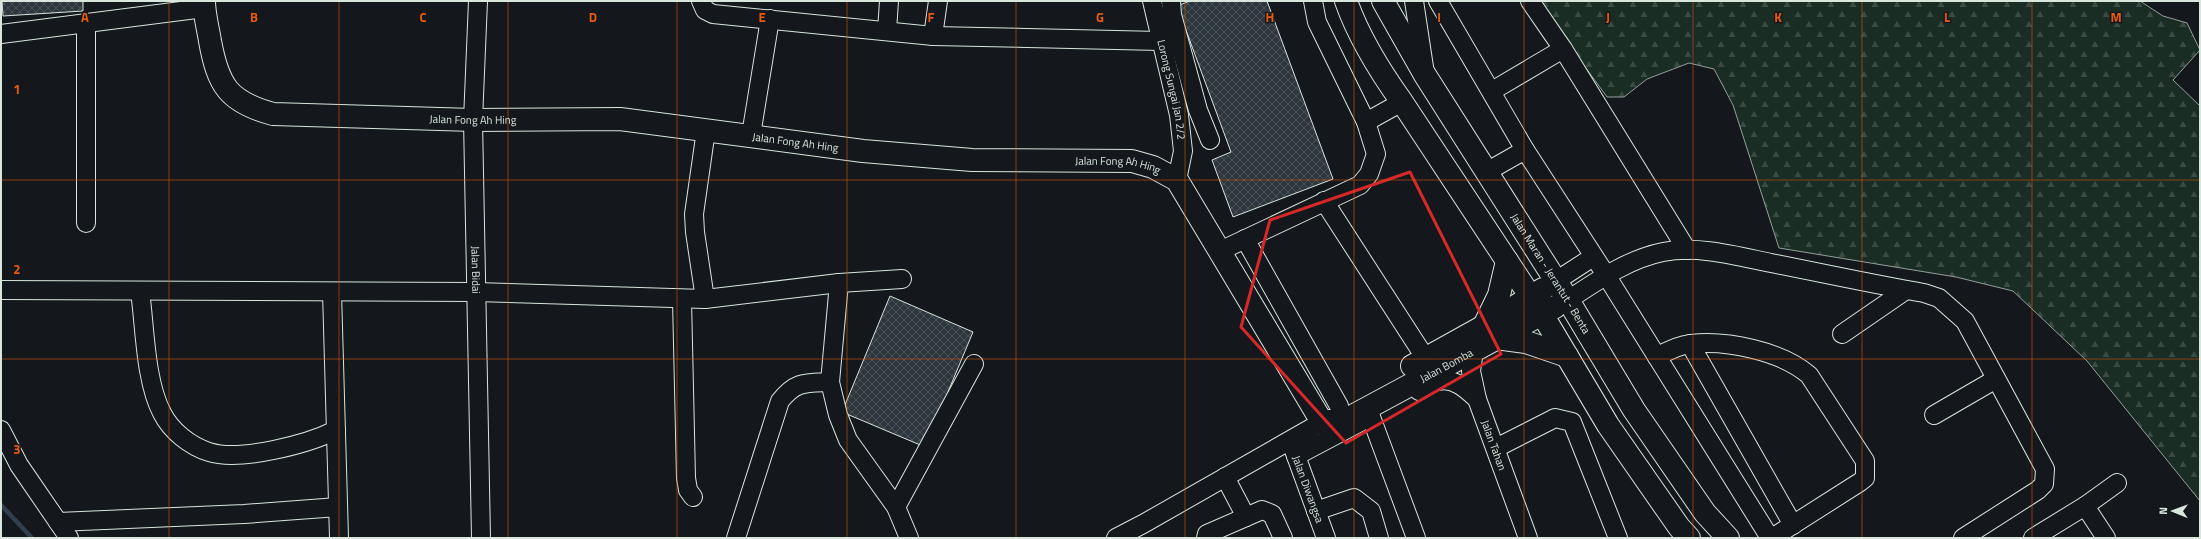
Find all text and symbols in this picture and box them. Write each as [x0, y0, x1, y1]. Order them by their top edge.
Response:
text: A [81, 7, 89, 27]
text: B [250, 7, 258, 27]
text: C [419, 7, 427, 27]
text: D [589, 7, 597, 27]
text: E [758, 7, 766, 27]
text: F [928, 7, 935, 27]
text: G [1096, 7, 1104, 27]
text: H [1266, 7, 1274, 27]
text: I [1437, 7, 1441, 27]
text: J [1606, 7, 1610, 27]
text: K [1774, 7, 1782, 27]
text: L [1944, 7, 1950, 27]
text: M [2110, 7, 2122, 27]
street label: Lorong Sungai Jan 2/2 [1153, 38, 1190, 141]
text: 1 [13, 79, 21, 99]
street label: Jalan Fong Ah Hing [429, 111, 517, 128]
street label: Jalan Fong Ah Hing [751, 128, 840, 156]
street label: Jalan Fong Ah Hing [1075, 153, 1164, 178]
street label: Jalan Maran - Jerantut - Benta [1507, 210, 1595, 337]
street label: Jalan Bidai [467, 246, 484, 294]
text: 2 [13, 259, 21, 279]
street label: Jalan Bomba [1417, 344, 1476, 386]
street label: Jalan Tahan [1477, 418, 1511, 473]
text: 3 [13, 439, 21, 459]
street label: Jalan Diwangsa [1288, 453, 1328, 526]
north arrow [2153, 491, 2193, 531]
text: N [2155, 507, 2171, 515]

